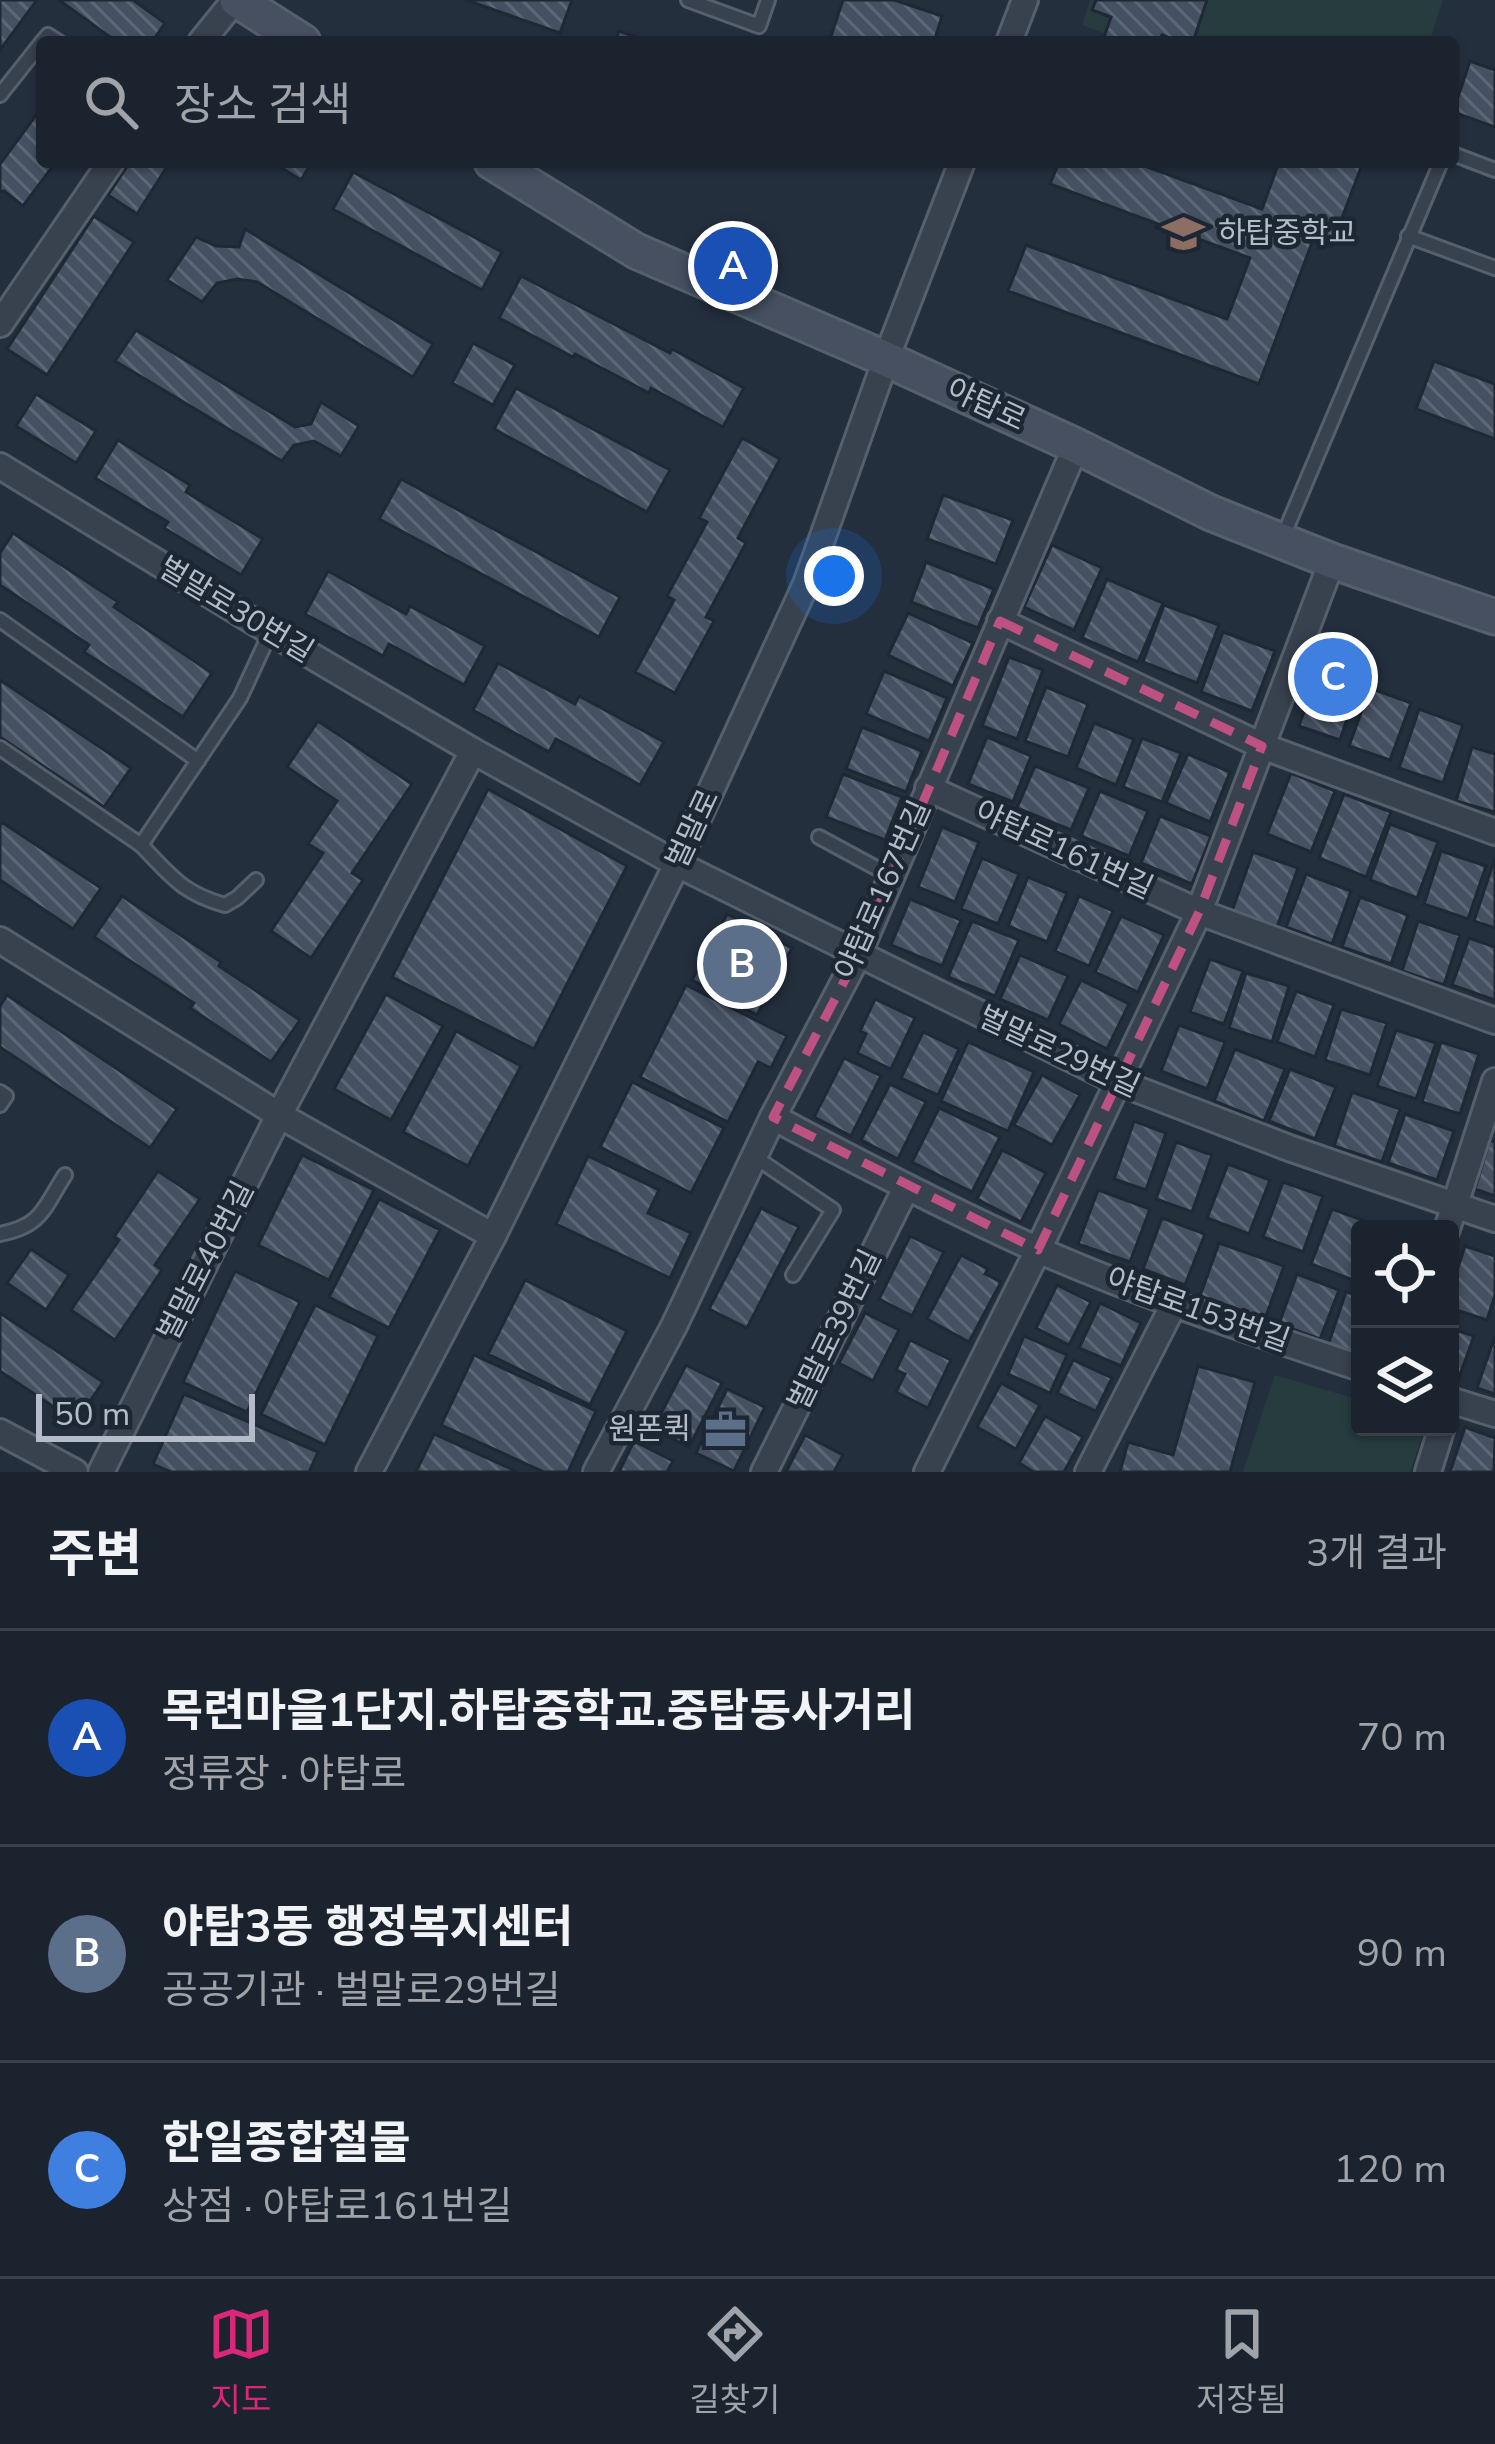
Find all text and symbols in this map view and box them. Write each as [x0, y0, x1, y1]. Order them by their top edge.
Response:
search box [36, 36, 1459, 168]
icon: search [78, 69, 144, 135]
text: 장소 검색 [174, 75, 351, 136]
school or university icon: 하탑중학교 [1161, 210, 1207, 256]
place label: 하탑중학교 [1218, 213, 1356, 254]
pin: A [694, 221, 772, 311]
street label: 야탑로 [940, 369, 1032, 441]
your location [804, 546, 864, 606]
street label: 벌말로30번길 [151, 548, 321, 672]
pin: C [1294, 632, 1372, 722]
street label: 벌말로 [657, 783, 729, 875]
street label: 야탑로161번길 [968, 791, 1160, 909]
street label: 야탑로167번길 [825, 794, 941, 986]
pin: B [703, 919, 781, 1009]
street label: 벌말로29번길 [971, 997, 1147, 1107]
street label: 벌말로40번길 [148, 1174, 264, 1348]
map controls [1351, 1220, 1459, 1436]
button: locate [1351, 1220, 1459, 1328]
street label: 벌말로39번길 [778, 1243, 892, 1417]
street label: 야탑로153번길 [1101, 1258, 1295, 1362]
button: layers [1351, 1328, 1459, 1436]
scale bar [36, 1388, 255, 1441]
text: 50 m [54, 1392, 130, 1437]
office icon: 원폰퀵 [702, 1406, 748, 1452]
place label: 원폰퀵 [608, 1409, 691, 1450]
text: 주변 [48, 1519, 142, 1589]
text: 3개 결과 [1306, 1527, 1447, 1580]
text: 목련마을1단지.하탑중학교.중탑동사거리 [162, 1681, 915, 1742]
text: A [72, 1711, 102, 1764]
text: 70 m [1357, 1711, 1447, 1764]
text: 정류장 · 야탑로 [162, 1748, 406, 1801]
text: 야탑3동 행정복지센터 [162, 1897, 574, 1958]
text: B [74, 1927, 100, 1980]
text: 90 m [1357, 1927, 1447, 1980]
text: 공공기관 · 벌말로29번길 [162, 1964, 561, 2017]
text: 한일종합철물 [162, 2113, 410, 2174]
text: C [74, 2143, 100, 2196]
text: 120 m [1333, 2143, 1447, 2196]
text: 상점 · 야탑로161번길 [162, 2180, 512, 2233]
tab: 지도 [208, 2301, 274, 2423]
tab: 길찾기 [689, 2301, 780, 2423]
tab: 저장됨 [1196, 2301, 1287, 2423]

